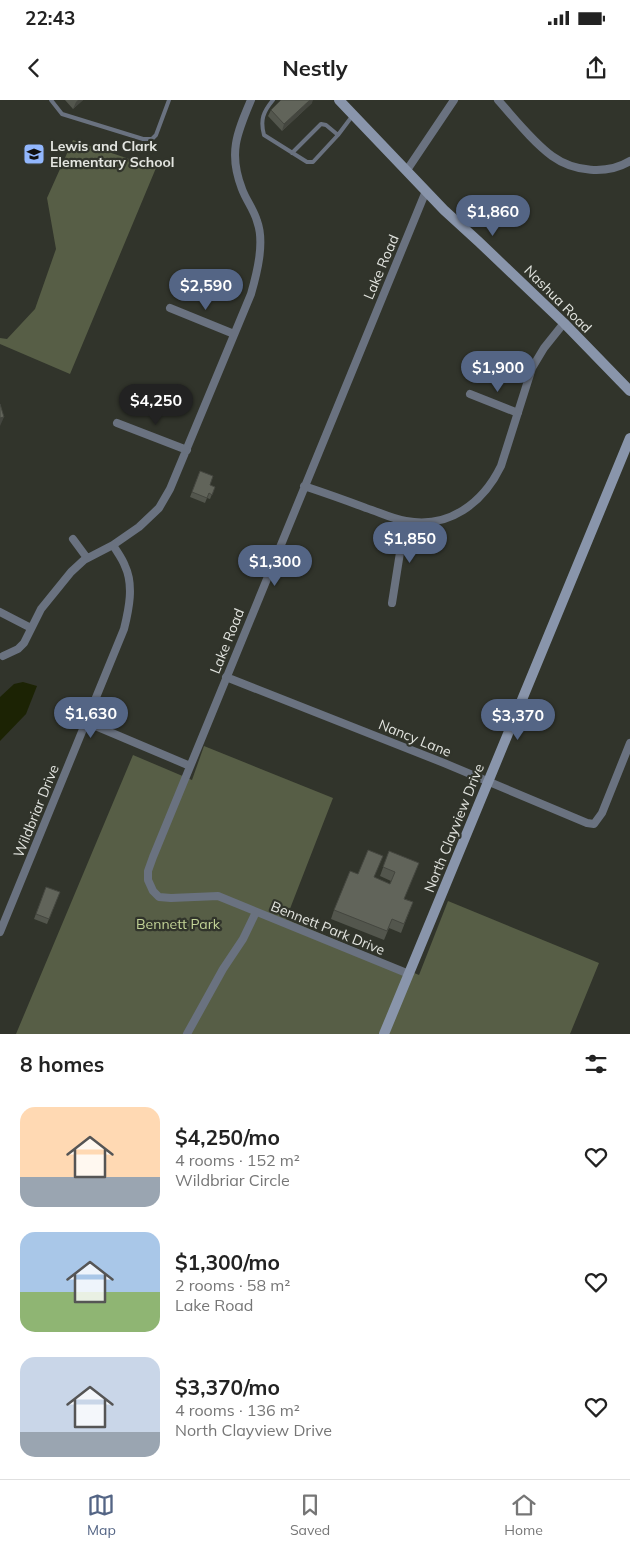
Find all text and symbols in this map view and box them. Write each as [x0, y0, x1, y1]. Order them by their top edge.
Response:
text: 22:43 [25, 6, 75, 30]
icon: back [20, 54, 48, 82]
text: Nestly [282, 54, 348, 82]
icon: share [582, 54, 610, 82]
place label: Lewis and Clark Elementary School [50, 137, 174, 171]
school or university icon: Lewis and Clark Elementary School [22, 142, 46, 166]
pin: $1,860 [452, 194, 534, 237]
text: $1,860 [467, 201, 519, 221]
street label: Lake Road [359, 232, 403, 302]
street label: Nashua Road [520, 261, 596, 337]
pin: $2,590 [165, 268, 247, 311]
text: $2,590 [180, 275, 232, 295]
pin: $1,900 [457, 350, 539, 393]
text: $1,900 [472, 357, 524, 377]
pin: $4,250 [115, 384, 197, 426]
text: $4,250 [130, 390, 182, 410]
pin: $1,850 [369, 522, 451, 564]
text: $1,850 [384, 528, 436, 548]
pin: $1,300 [234, 544, 316, 587]
text: $1,300 [249, 551, 301, 571]
street label: Lake Road [206, 606, 248, 676]
pin: $1,630 [50, 696, 132, 739]
pin: $3,370 [477, 698, 559, 741]
text: $1,630 [65, 703, 117, 723]
text: $3,370 [492, 705, 544, 725]
street label: Nancy Lane [376, 715, 454, 761]
street label: North Clayview Drive [420, 761, 488, 895]
street label: Wildbriar Drive [9, 762, 63, 860]
street label: Bennett Park Drive [268, 897, 388, 959]
park label: Bennett Park [136, 915, 221, 933]
icon: filters [582, 1050, 610, 1078]
text: 8 homes [20, 1051, 104, 1077]
text: $4,250/mo [175, 1124, 280, 1150]
icon: home [60, 1127, 120, 1187]
icon: heart [582, 1143, 610, 1171]
text: 4 rooms · 152 m² [175, 1150, 300, 1170]
text: Wildbriar Circle [175, 1170, 290, 1190]
text: $1,300/mo [175, 1249, 280, 1275]
icon: home [60, 1252, 120, 1312]
icon: heart [582, 1268, 610, 1296]
text: 2 rooms · 58 m² [175, 1275, 290, 1295]
text: Lake Road [175, 1295, 253, 1315]
text: $3,370/mo [175, 1374, 280, 1400]
icon: home [60, 1377, 120, 1437]
icon: heart [582, 1393, 610, 1421]
text: 4 rooms · 136 m² [175, 1400, 300, 1420]
text: North Clayview Drive [175, 1420, 332, 1440]
tab: Map [87, 1491, 116, 1539]
tab: Saved [290, 1491, 330, 1539]
tab: Home [504, 1491, 543, 1539]

